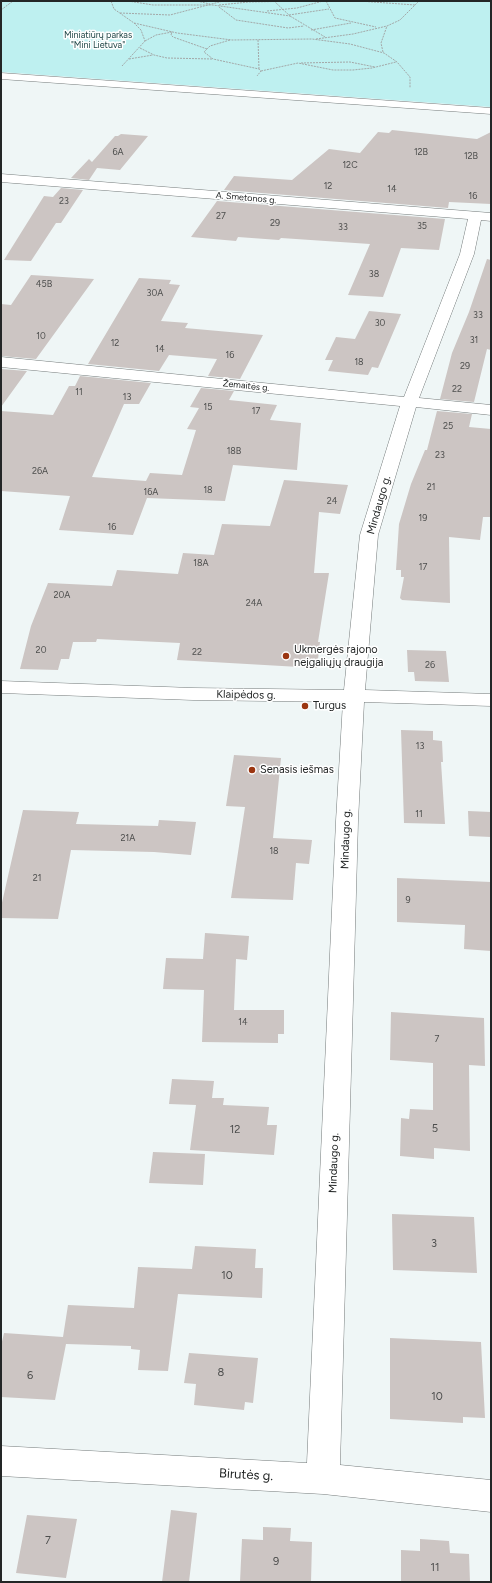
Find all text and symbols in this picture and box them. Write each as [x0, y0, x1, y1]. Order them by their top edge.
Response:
park label: Miniatiūrų parkas "Mini Lietuva" [64, 30, 132, 51]
house number: 6A [112, 147, 124, 157]
house number: 12B [414, 147, 428, 157]
house number: 12B [464, 151, 478, 161]
house number: 12C [342, 160, 358, 170]
house number: 12 [324, 181, 332, 191]
house number: 14 [387, 184, 397, 194]
street label: A. Smetonos g. [215, 190, 277, 206]
house number: 16 [469, 191, 477, 201]
house number: 23 [59, 196, 69, 206]
house number: 27 [216, 211, 226, 221]
house number: 29 [270, 218, 280, 228]
house number: 35 [417, 221, 427, 231]
house number: 33 [338, 222, 348, 232]
house number: 38 [369, 269, 379, 279]
house number: 45B [36, 279, 52, 289]
house number: 30A [147, 288, 163, 298]
house number: 33 [473, 310, 483, 320]
house number: 30 [375, 318, 385, 328]
house number: 10 [36, 331, 46, 341]
house number: 31 [470, 335, 478, 345]
house number: 12 [111, 338, 119, 348]
house number: 14 [155, 344, 165, 354]
house number: 16 [226, 350, 234, 360]
house number: 18 [354, 357, 364, 367]
house number: 29 [460, 361, 470, 371]
street label: Žemaitės g. [222, 378, 270, 394]
house number: 22 [452, 384, 462, 394]
house number: 11 [75, 387, 83, 397]
house number: 13 [123, 392, 131, 402]
house number: 15 [204, 402, 212, 412]
house number: 17 [252, 406, 260, 416]
house number: 25 [443, 421, 453, 431]
house number: 18B [227, 446, 241, 456]
house number: 23 [435, 450, 445, 460]
house number: 26A [32, 466, 48, 476]
street label: Mindaugo g. [364, 474, 394, 536]
house number: 21 [427, 482, 435, 492]
house number: 18 [203, 485, 213, 495]
house number: 16A [144, 487, 158, 497]
house number: 24 [327, 496, 337, 506]
house number: 19 [419, 513, 427, 523]
house number: 16 [108, 522, 116, 532]
house number: 18A [193, 558, 209, 568]
house number: 17 [419, 562, 427, 572]
house number: 20A [54, 590, 70, 600]
house number: 24A [246, 598, 262, 608]
place label: Ukmergės rajono neįgaliųjų draugija [294, 643, 383, 669]
house number: 20 [36, 645, 46, 655]
house number: 22 [192, 647, 202, 657]
marker: Ukmergės rajono neįgaliųjų draugija [281, 651, 291, 661]
house number: 26 [425, 660, 435, 670]
street label: Klaipėdos g. [216, 688, 276, 702]
place label: Turgus [313, 699, 346, 713]
marker: Turgus [300, 701, 310, 711]
house number: 13 [416, 741, 424, 751]
place label: Senasis iešmas [260, 763, 334, 777]
marker: Senasis iešmas [247, 765, 257, 775]
street label: Mindaugo g. [338, 809, 354, 869]
house number: 11 [415, 809, 423, 819]
house number: 21A [121, 833, 135, 843]
house number: 18 [269, 846, 279, 856]
house number: 21 [33, 873, 41, 883]
house number: 9 [405, 895, 411, 905]
house number: 14 [238, 1017, 248, 1027]
house number: 7 [435, 1034, 439, 1044]
house number: 5 [432, 1122, 438, 1136]
house number: 12 [230, 1123, 240, 1137]
street label: Mindaugo g. [326, 1133, 342, 1193]
house number: 3 [431, 1237, 437, 1251]
house number: 10 [221, 1269, 233, 1283]
house number: 8 [218, 1366, 224, 1380]
house number: 6 [27, 1369, 33, 1383]
house number: 10 [431, 1390, 443, 1404]
street label: Birutės g. [219, 1466, 273, 1484]
house number: 7 [45, 1534, 51, 1548]
house number: 9 [273, 1555, 279, 1569]
house number: 11 [430, 1561, 440, 1575]

